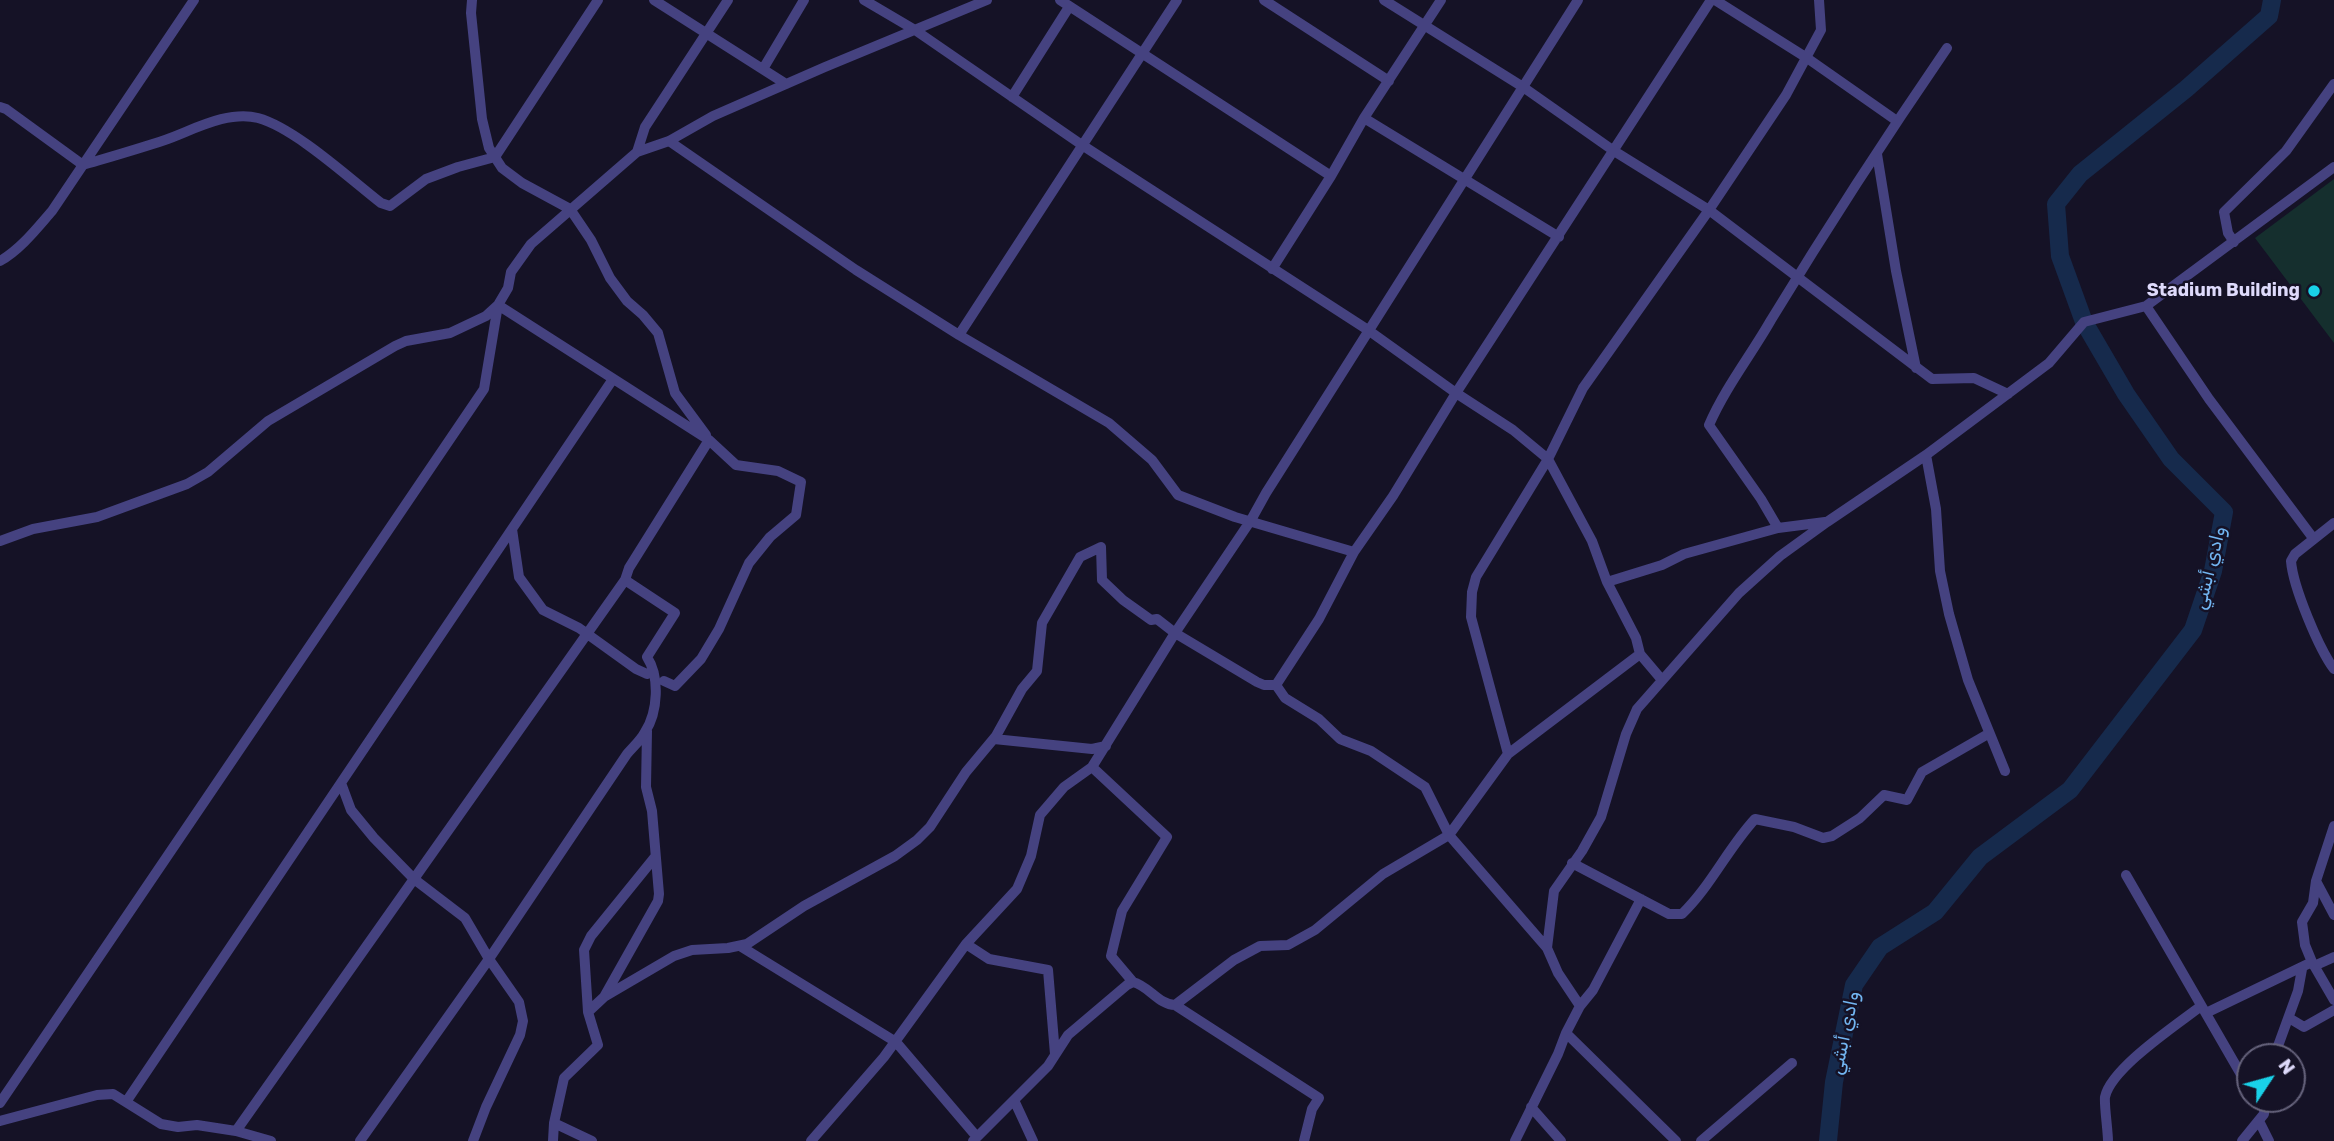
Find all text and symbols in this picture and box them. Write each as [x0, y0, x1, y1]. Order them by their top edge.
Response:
place label: Stadium Building [2147, 280, 2300, 302]
marker: Stadium Building [2306, 283, 2322, 299]
water label: وادي أبشي [2189, 524, 2231, 612]
water label: وادي أبشي [1825, 989, 1865, 1077]
north arrow [2236, 1043, 2306, 1113]
text: N [2273, 1054, 2300, 1079]

